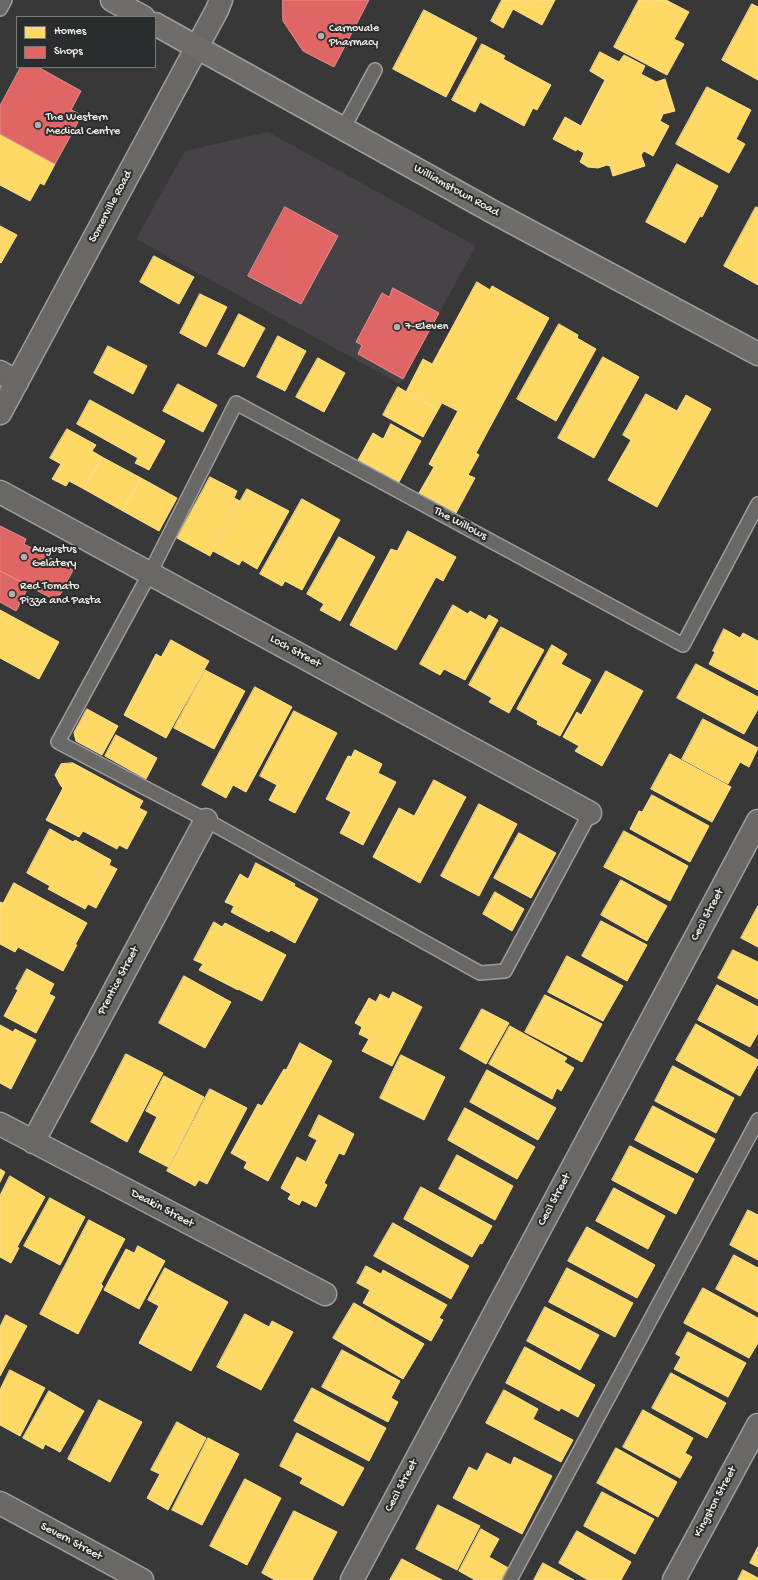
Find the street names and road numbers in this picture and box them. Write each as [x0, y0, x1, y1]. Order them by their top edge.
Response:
street label: Williamstown Road [411, 162, 501, 220]
street label: Somerville Road [86, 169, 136, 245]
street label: The Willows [431, 504, 489, 544]
street label: Loch Street [267, 632, 323, 672]
street label: Cecil Street [688, 887, 728, 943]
street label: Prentice Street [95, 944, 143, 1018]
street label: Cecil Street [535, 1172, 575, 1228]
street label: Deakin Street [128, 1186, 196, 1232]
street label: Cecil Street [382, 1458, 422, 1514]
street label: Kingston Street [691, 1464, 741, 1540]
street label: Severn Street [38, 1520, 104, 1564]

